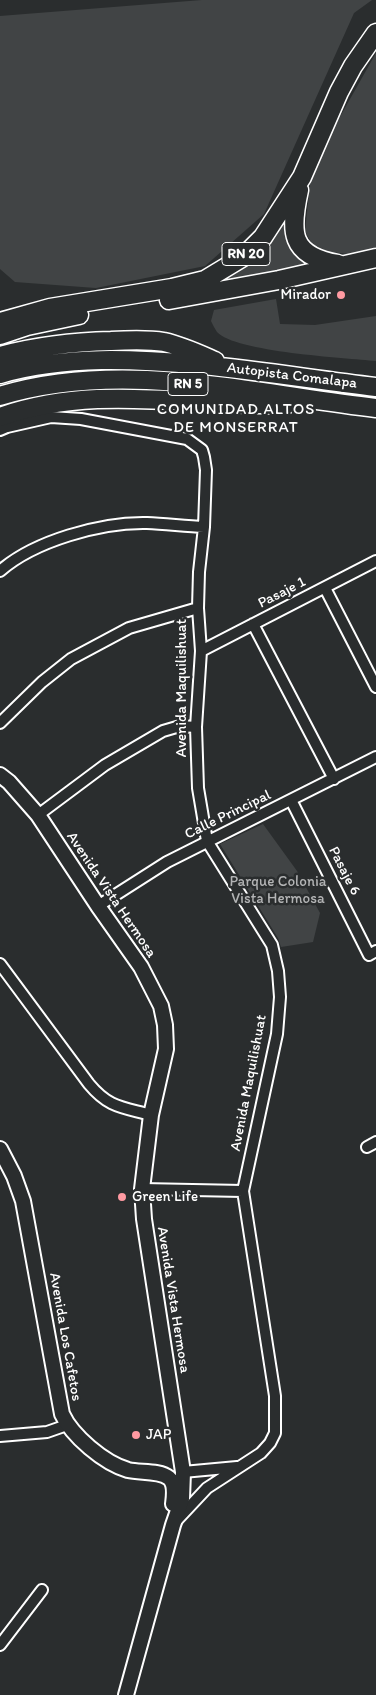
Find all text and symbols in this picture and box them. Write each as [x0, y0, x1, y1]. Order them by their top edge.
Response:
road number: RN 20 [222, 242, 270, 266]
place label: Mirador [280, 286, 331, 304]
marker: Mirador [335, 289, 347, 301]
street label: Autopista Comalapa [226, 359, 358, 393]
road number: RN 5 [168, 372, 208, 396]
district label: COMUNIDAD ALTOS DE MONSERRAT [154, 400, 318, 438]
street label: Pasaje 1 [255, 573, 309, 613]
street label: Avenida Maquilishuat [173, 619, 191, 757]
street label: Calle Principal [182, 786, 274, 844]
street label: Avenida Vista Hermosa [62, 829, 160, 961]
street label: Pasaje 6 [324, 844, 364, 898]
park label: Parque Colonia Vista Hermosa [229, 873, 327, 908]
street label: Avenida Maquilishuat [227, 1013, 271, 1153]
place label: Green Life [132, 1188, 198, 1206]
marker: Green Life [116, 1191, 128, 1203]
street label: Avenida Vista Hermosa [153, 1225, 193, 1375]
street label: Avenida Los Cafetos [45, 1271, 85, 1403]
place label: JAP [146, 1426, 171, 1444]
marker: JAP [130, 1429, 142, 1441]

